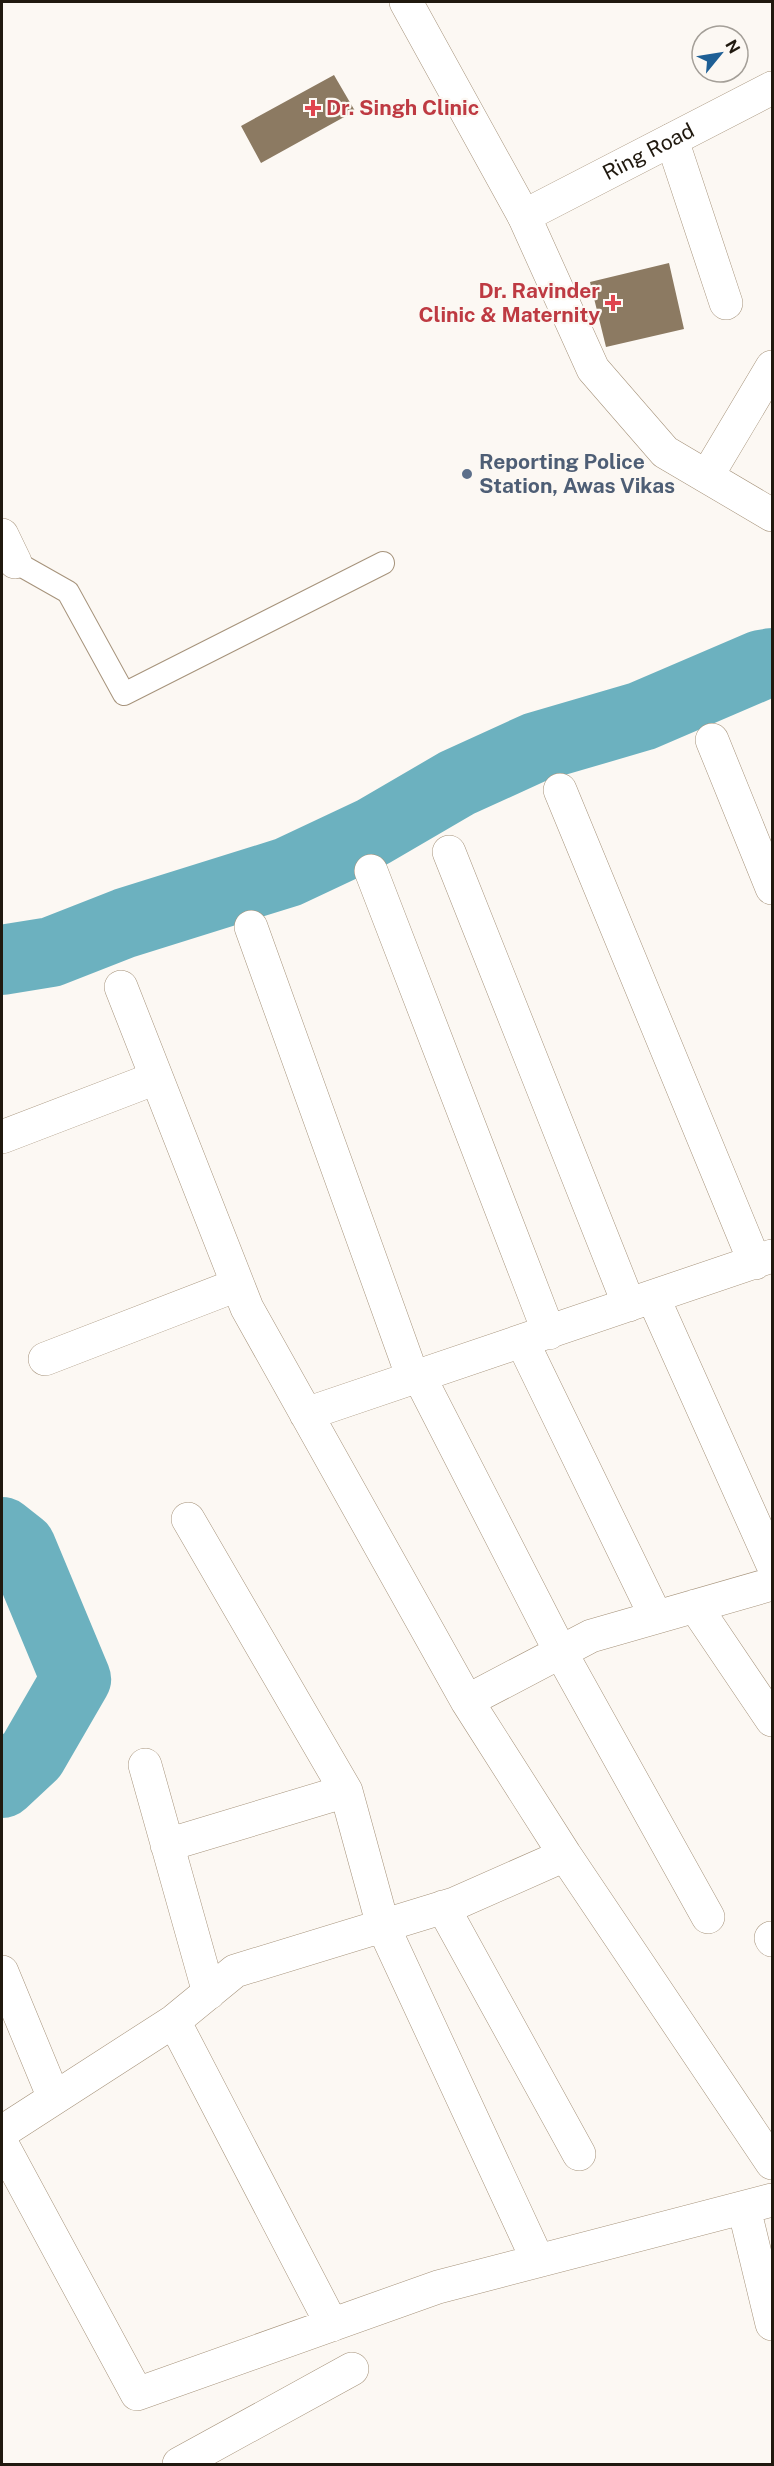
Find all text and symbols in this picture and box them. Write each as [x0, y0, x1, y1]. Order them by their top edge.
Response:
north arrow [690, 24, 750, 84]
text: N [721, 37, 744, 57]
place label: Dr. Singh Clinic [326, 95, 479, 120]
marker: Dr. Singh Clinic [304, 99, 322, 117]
street label: Ring Road [598, 117, 698, 185]
place label: Dr. Ravinder Clinic & Maternity [419, 278, 600, 327]
marker: Dr. Ravinder Clinic & Maternity [604, 294, 622, 312]
place label: Reporting Police Station, Awas Vikas [479, 449, 675, 498]
marker: Reporting Police Station, Awas Vikas [460, 467, 474, 481]

